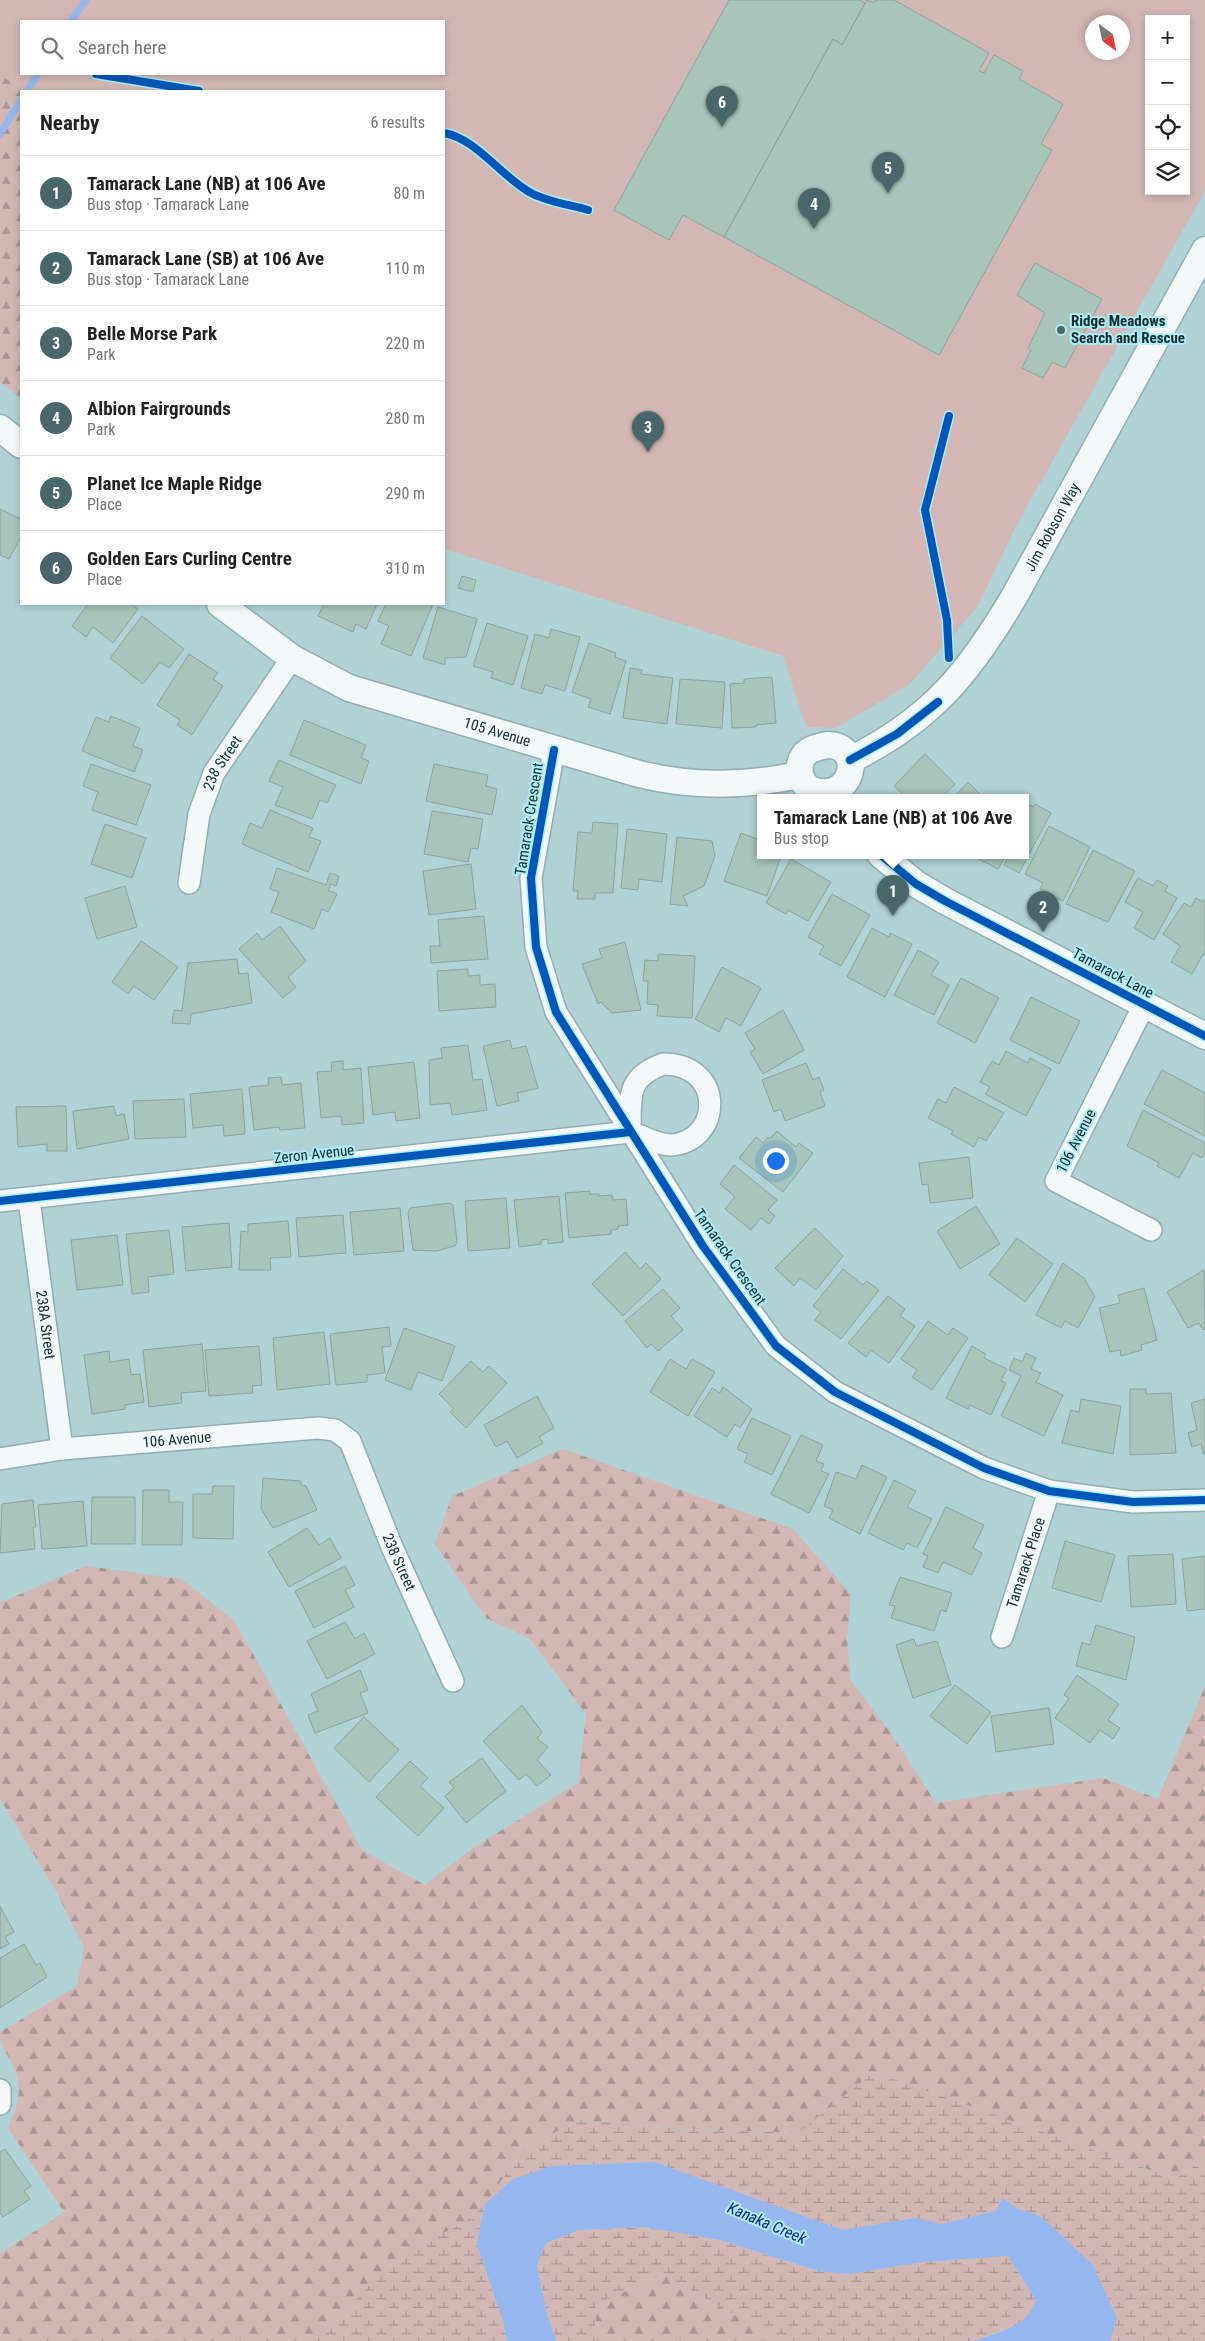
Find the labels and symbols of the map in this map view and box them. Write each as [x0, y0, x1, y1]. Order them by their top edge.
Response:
north arrow [1085, 15, 1130, 60]
pin: 6 [706, 86, 738, 127]
pin: 5 [872, 152, 904, 193]
pin: 4 [798, 188, 830, 229]
place label: Ridge Meadows Search and Rescue [1071, 312, 1185, 347]
marker: Ridge Meadows Search and Rescue [1055, 324, 1067, 336]
pin: 3 [632, 411, 664, 452]
street label: Jim Robson Way [1021, 480, 1084, 574]
street label: 105 Avenue [462, 714, 533, 750]
street label: 238 Street [199, 732, 246, 793]
street label: Tamarack Crescent [511, 761, 547, 877]
pin: 1 [877, 875, 909, 916]
pin: 2 [1027, 891, 1059, 932]
street label: Tamarack Lane [1069, 944, 1157, 1002]
street label: 106 Avenue [1052, 1106, 1100, 1176]
street label: Zeron Avenue [273, 1141, 355, 1167]
your location [763, 1148, 789, 1174]
street label: Tamarack Crescent [690, 1205, 770, 1309]
street label: 238A Street [32, 1289, 59, 1361]
street label: 106 Avenue [142, 1428, 212, 1451]
street label: Tamarack Place [1003, 1515, 1049, 1610]
street label: 238 Street [379, 1531, 420, 1594]
water label: Kanaka Creek [725, 2198, 810, 2249]

